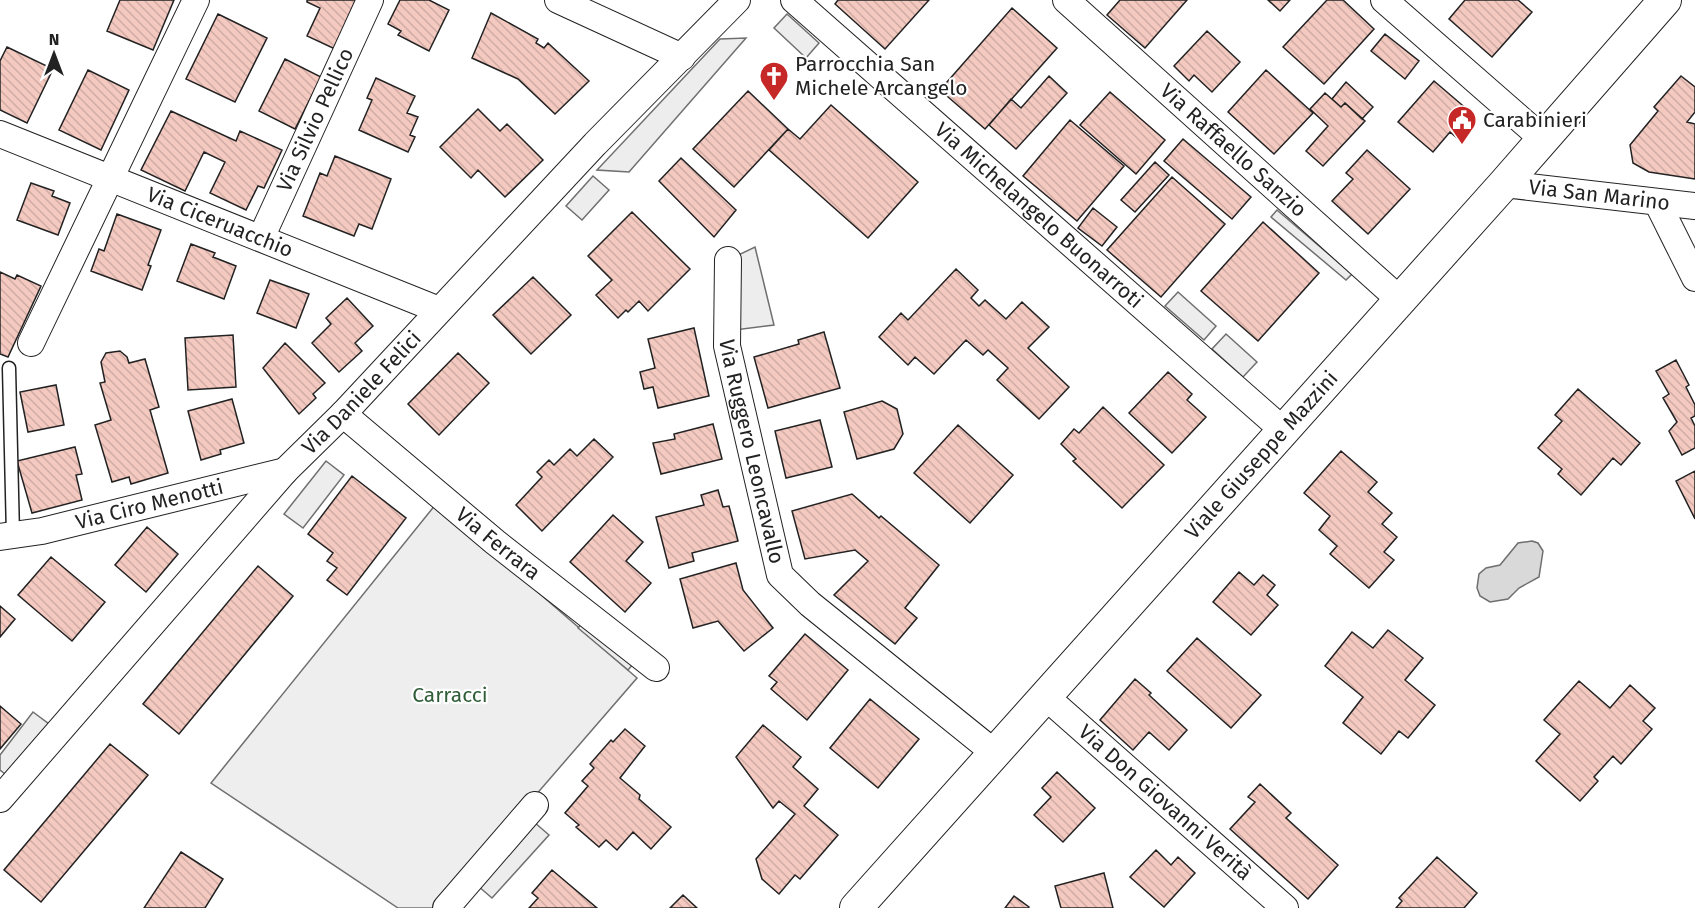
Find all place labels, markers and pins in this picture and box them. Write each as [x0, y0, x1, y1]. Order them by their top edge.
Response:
place label: Parrocchia San Michele Arcangelo [795, 51, 968, 101]
church icon: Parrocchia San Michele Arcangelo [758, 60, 790, 102]
public building icon: Carabinieri [1446, 104, 1478, 146]
place label: Carabinieri [1483, 107, 1587, 133]

